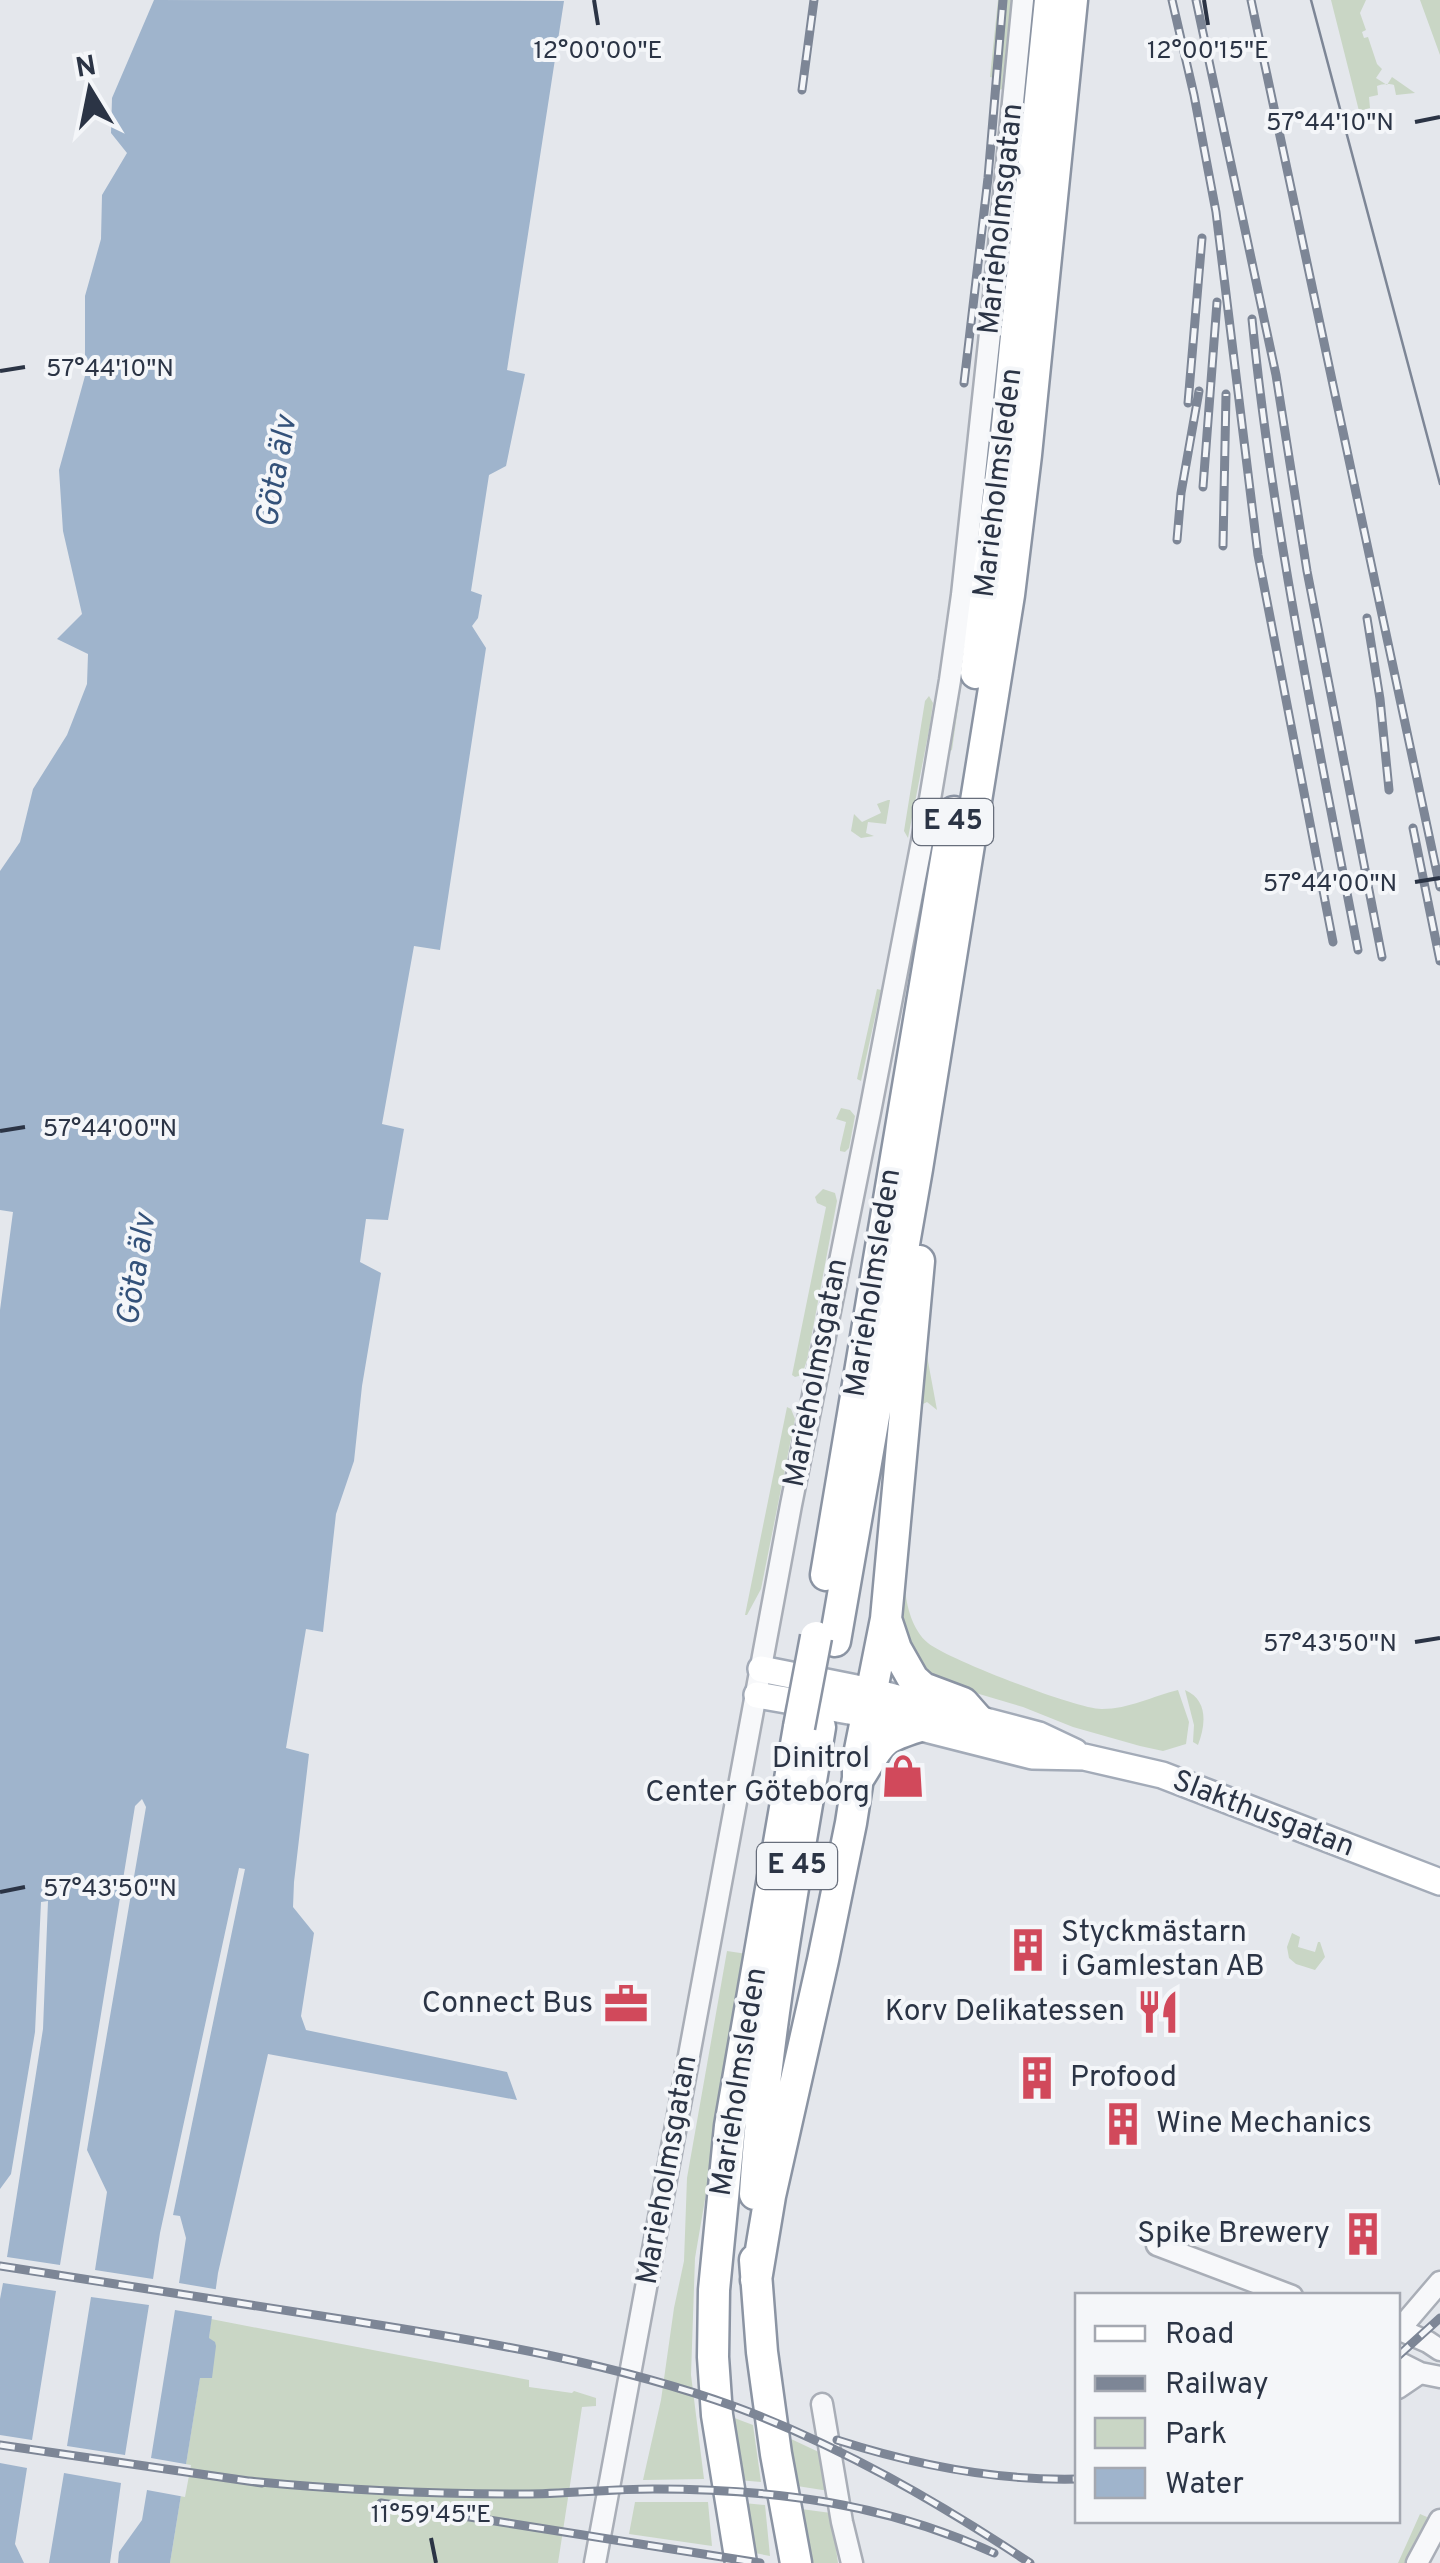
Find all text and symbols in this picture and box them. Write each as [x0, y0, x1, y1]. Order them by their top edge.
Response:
text: 12°00'00"E [533, 36, 663, 68]
text: 12°00'15"E [1147, 36, 1269, 68]
north arrow [40, 40, 140, 140]
text: N [73, 49, 99, 88]
street label: Marieholmsgatan [971, 102, 1033, 336]
text: 57°44'10"N [1266, 108, 1394, 140]
text: 57°44'10"N [46, 354, 174, 386]
street label: Marieholmsleden [967, 366, 1031, 600]
water label: Göta älv [248, 411, 308, 531]
road number: E 45 [913, 799, 993, 845]
text: 57°44'00"N [1263, 869, 1397, 901]
text: 57°44'00"N [43, 1114, 177, 1146]
street label: Marieholmsleden [838, 1166, 910, 1400]
water label: Göta älv [109, 1209, 167, 1329]
street label: Marieholmsgatan [777, 1255, 857, 1491]
text: 57°43'50"N [1263, 1629, 1397, 1661]
place label: Dinitrol Center Göteborg [645, 1741, 870, 1812]
shop icon: Dinitrol Center Göteborg [879, 1752, 927, 1800]
street label: Slakthusgatan [1167, 1763, 1359, 1867]
road number: E 45 [757, 1843, 837, 1889]
text: 57°43'50"N [43, 1874, 177, 1906]
place label: Styckmästarn i Gamlestan AB [1061, 1915, 1265, 1986]
building icon: Styckmästarn i Gamlestan AB [1004, 1926, 1052, 1974]
street label: Marieholmsleden [704, 1965, 776, 2199]
office icon: Connect Bus [602, 1980, 650, 2028]
place label: Connect Bus [422, 1986, 593, 2023]
restaurant icon: Korv Delikatessen [1134, 1988, 1182, 2036]
place label: Korv Delikatessen [885, 1994, 1125, 2031]
street label: Marieholmsgatan [630, 2052, 706, 2288]
building icon: Profood [1013, 2054, 1061, 2102]
place label: Profood [1070, 2060, 1177, 2097]
building icon: Wine Mechanics [1099, 2100, 1147, 2148]
place label: Wine Mechanics [1156, 2106, 1372, 2143]
building icon: Spike Brewery [1339, 2210, 1387, 2258]
place label: Spike Brewery [1137, 2216, 1330, 2253]
legend [1075, 2293, 1400, 2523]
text: Road [1165, 2317, 1234, 2354]
text: Railway [1165, 2367, 1269, 2404]
text: Park [1165, 2417, 1227, 2454]
text: Water [1165, 2467, 1244, 2504]
text: 11°59'45"E [371, 2500, 491, 2532]

